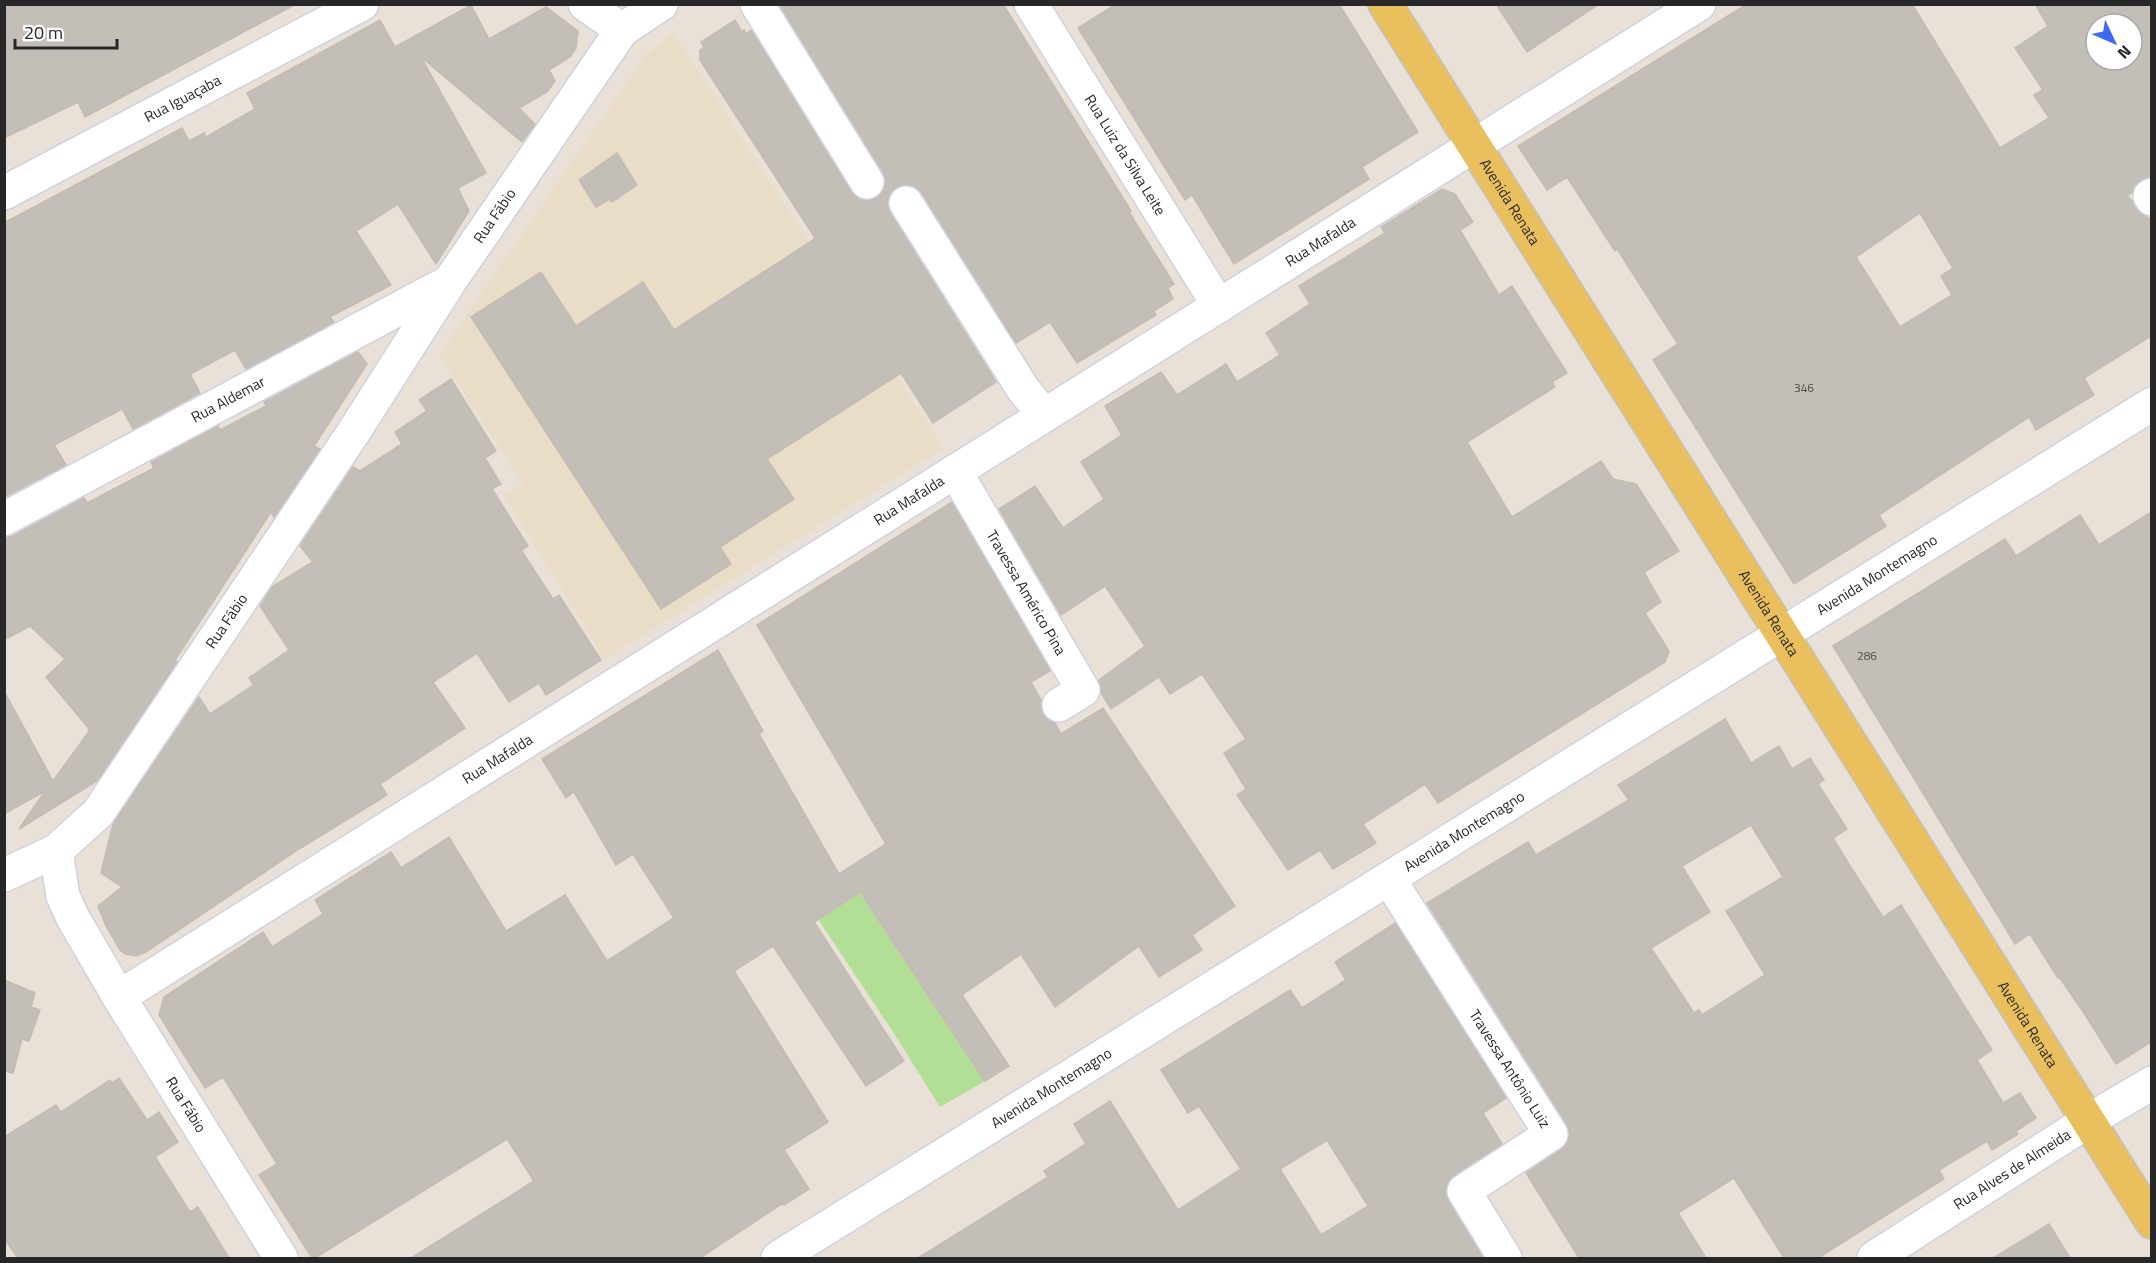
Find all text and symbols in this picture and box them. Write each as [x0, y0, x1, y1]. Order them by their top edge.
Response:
scale bar [15, 12, 117, 50]
north arrow [2084, 12, 2144, 72]
text: 20 m [24, 19, 63, 46]
text: N [2112, 40, 2137, 65]
street label: Rua Iguaçaba [140, 68, 225, 128]
street label: Rua Luiz da Silva Leite [1079, 90, 1172, 220]
street label: Avenida Renata [1474, 154, 1546, 250]
street label: Rua Fábio [467, 183, 521, 248]
street label: Rua Mafalda [1280, 210, 1360, 272]
street label: Rua Aldemar [187, 370, 269, 428]
house number: 346 [1794, 378, 1814, 397]
street label: Rua Mafalda [869, 469, 949, 531]
street label: Travessa Américo Pina [981, 525, 1073, 660]
street label: Avenida Montemagno [1812, 528, 1942, 621]
street label: Avenida Renata [1733, 565, 1805, 661]
street label: Rua Fábio [200, 589, 253, 653]
house number: 286 [1857, 646, 1877, 665]
street label: Rua Mafalda [457, 728, 537, 790]
street label: Avenida Montemagno [1399, 785, 1529, 877]
street label: Avenida Renata [1992, 976, 2064, 1072]
street label: Travessa Antônio Luiz [1464, 1005, 1557, 1133]
street label: Avenida Montemagno [986, 1041, 1116, 1134]
street label: Rua Fábio [160, 1072, 213, 1137]
street label: Rua Alves de Almeida [1949, 1123, 2076, 1215]

